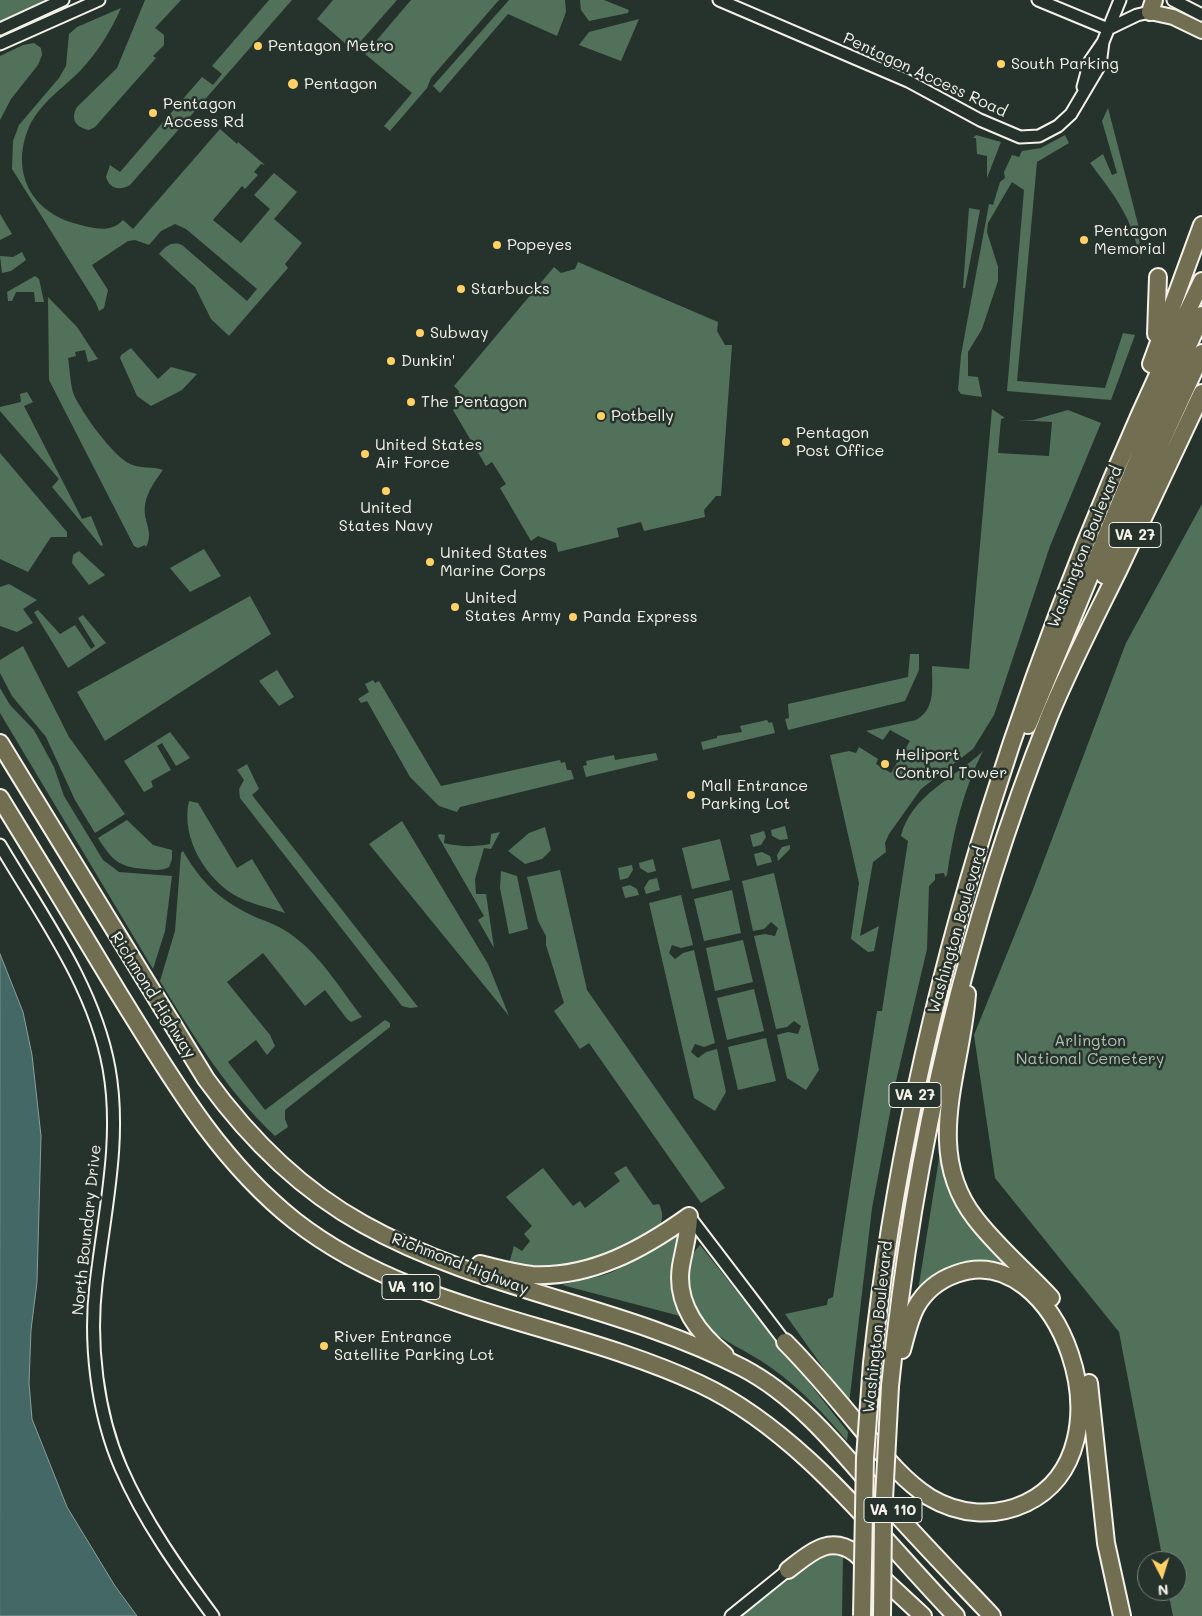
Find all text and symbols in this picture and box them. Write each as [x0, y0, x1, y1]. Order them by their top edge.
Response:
street label: Pentagon Access Road [840, 29, 1010, 121]
place label: Pentagon Metro [268, 36, 394, 56]
marker: Pentagon Metro [252, 40, 264, 52]
place label: South Parking [1011, 54, 1119, 74]
marker: South Parking [995, 58, 1007, 70]
place label: Pentagon [304, 74, 377, 94]
marker: Pentagon [286, 77, 300, 91]
place label: Pentagon Access Rd [163, 94, 244, 132]
marker: Pentagon Access Rd [147, 107, 159, 119]
place label: Pentagon Memorial [1094, 221, 1167, 259]
marker: Pentagon Memorial [1078, 234, 1090, 246]
place label: Popeyes [507, 235, 572, 255]
marker: Popeyes [491, 239, 503, 251]
place label: Starbucks [471, 279, 550, 299]
marker: Starbucks [455, 283, 467, 295]
place label: Subway [430, 323, 489, 343]
marker: Subway [414, 327, 426, 339]
place label: Dunkin' [401, 351, 455, 371]
marker: Dunkin' [385, 355, 397, 367]
place label: The Pentagon [421, 392, 527, 412]
marker: The Pentagon [405, 396, 417, 408]
place label: Potbelly [611, 406, 674, 426]
marker: Potbelly [595, 410, 607, 422]
place label: Pentagon Post Office [796, 423, 885, 461]
place label: United States Air Force [375, 435, 482, 473]
marker: Pentagon Post Office [780, 436, 792, 448]
marker: United States Air Force [359, 448, 371, 460]
street label: Washington Boulevard [1044, 463, 1126, 631]
marker: United States Navy [380, 485, 392, 497]
place label: United States Navy [339, 498, 433, 536]
road number: VA 27 [1109, 522, 1161, 548]
place label: United States Marine Corps [440, 543, 547, 581]
marker: United States Marine Corps [424, 556, 436, 568]
place label: United States Army [465, 588, 561, 626]
marker: United States Army [449, 601, 461, 613]
place label: Panda Express [583, 607, 698, 627]
marker: Panda Express [567, 611, 579, 623]
place label: Heliport Control Tower [895, 745, 1007, 783]
marker: Heliport Control Tower [879, 758, 891, 770]
place label: Mall Entrance Parking Lot [701, 776, 808, 814]
marker: Mall Entrance Parking Lot [685, 789, 697, 801]
street label: Washington Boulevard [924, 844, 990, 1016]
street label: Richmond Highway [106, 928, 200, 1062]
park label: Arlington National Cemetery [1016, 1031, 1164, 1069]
road number: VA 27 [889, 1082, 941, 1108]
street label: North Boundary Drive [68, 1144, 106, 1316]
street label: Richmond Highway [389, 1229, 531, 1299]
street label: Washington Boulevard [859, 1240, 897, 1414]
road number: VA 110 [382, 1274, 440, 1300]
place label: River Entrance Satellite Parking Lot [334, 1327, 494, 1365]
marker: River Entrance Satellite Parking Lot [318, 1340, 330, 1352]
road number: VA 110 [864, 1498, 922, 1522]
north arrow [1137, 1551, 1187, 1601]
text: N [1157, 1581, 1169, 1600]

